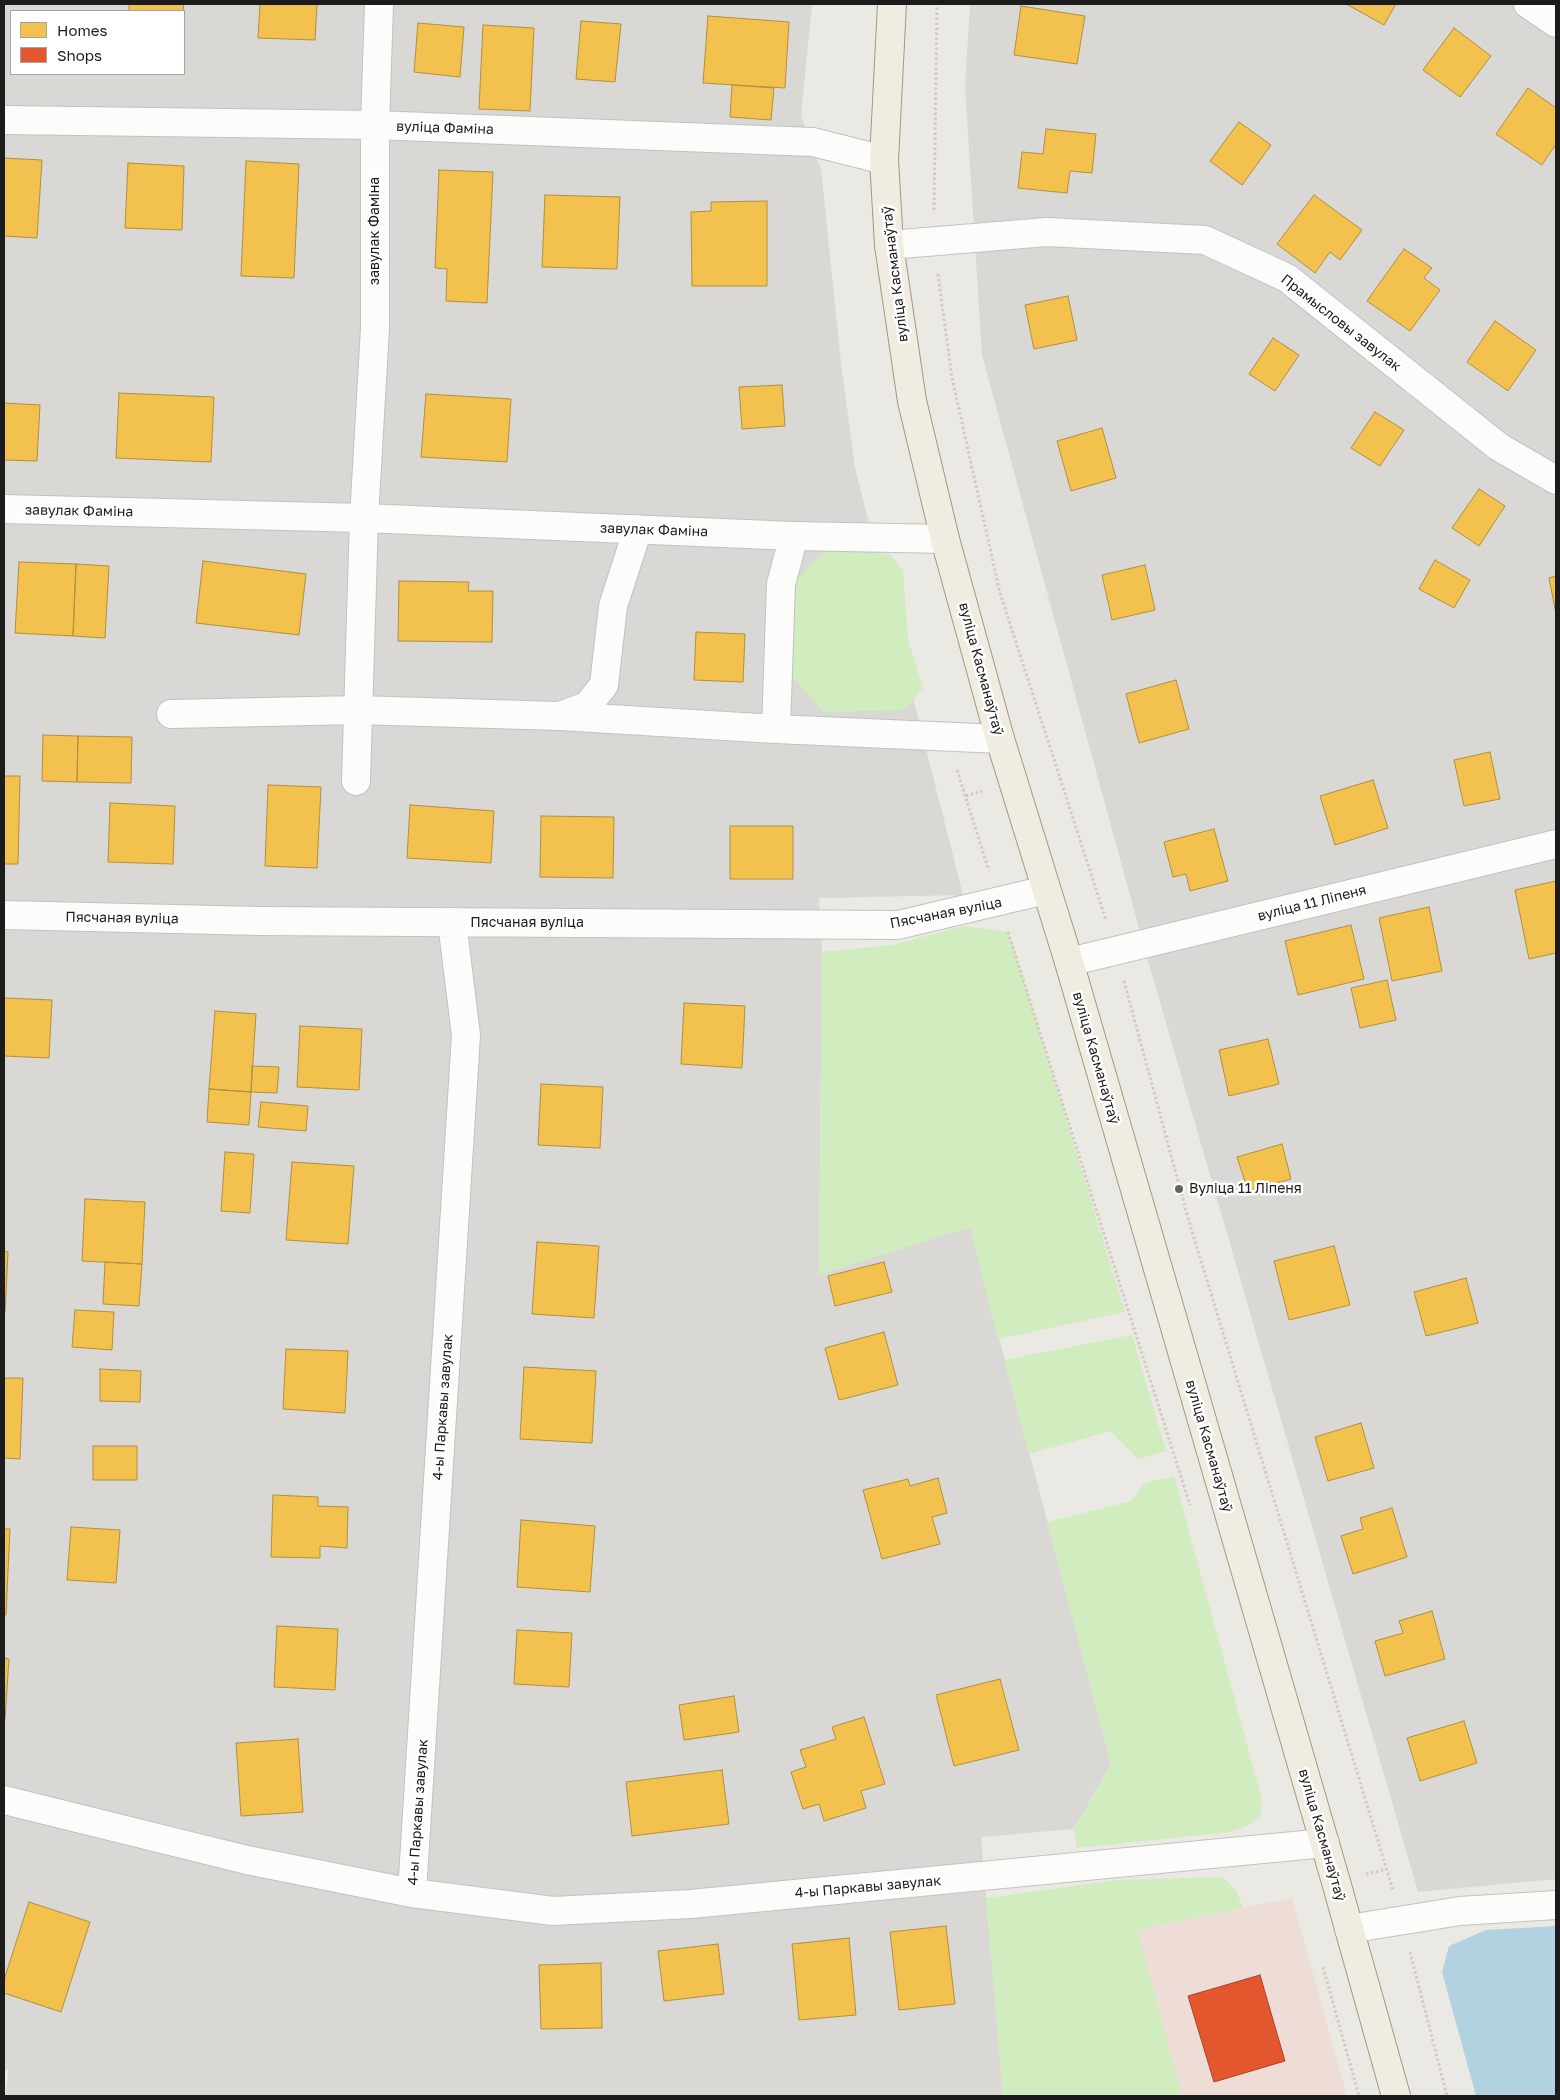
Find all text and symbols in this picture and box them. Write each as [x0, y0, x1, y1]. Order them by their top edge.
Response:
legend [10, 10, 185, 75]
text: Homes [57, 21, 107, 39]
text: Shops [57, 46, 102, 64]
street label: вуліца Фаміна [396, 118, 494, 138]
street label: завулак Фаміна [367, 177, 383, 285]
street label: вуліца Касманаўтаў [878, 205, 912, 343]
street label: Прамысловы завулак [1278, 271, 1404, 375]
street label: завулак Фаміна [25, 502, 133, 520]
street label: завулак Фаміна [600, 520, 708, 540]
street label: вуліца Касманаўтаў [955, 601, 1007, 737]
street label: вуліца 11 Ліпеня [1256, 881, 1368, 925]
street label: Пясчаная вуліца [889, 894, 1003, 932]
street label: Пясчаная вуліца [65, 909, 179, 927]
street label: Пясчаная вуліца [470, 915, 584, 931]
street label: вуліца Касманаўтаў [1069, 990, 1123, 1126]
place label: Вуліца 11 Ліпеня [1189, 1181, 1302, 1197]
marker: Вуліца 11 Ліпеня [1173, 1183, 1185, 1195]
street label: 4-ы Паркавы завулак [430, 1333, 456, 1481]
street label: вуліца Касманаўтаў [1182, 1378, 1236, 1514]
street label: 4-ы Паркавы завулак [405, 1738, 431, 1886]
street label: вуліца Касманаўтаў [1295, 1767, 1349, 1903]
street label: 4-ы Паркавы завулак [794, 1872, 942, 1902]

